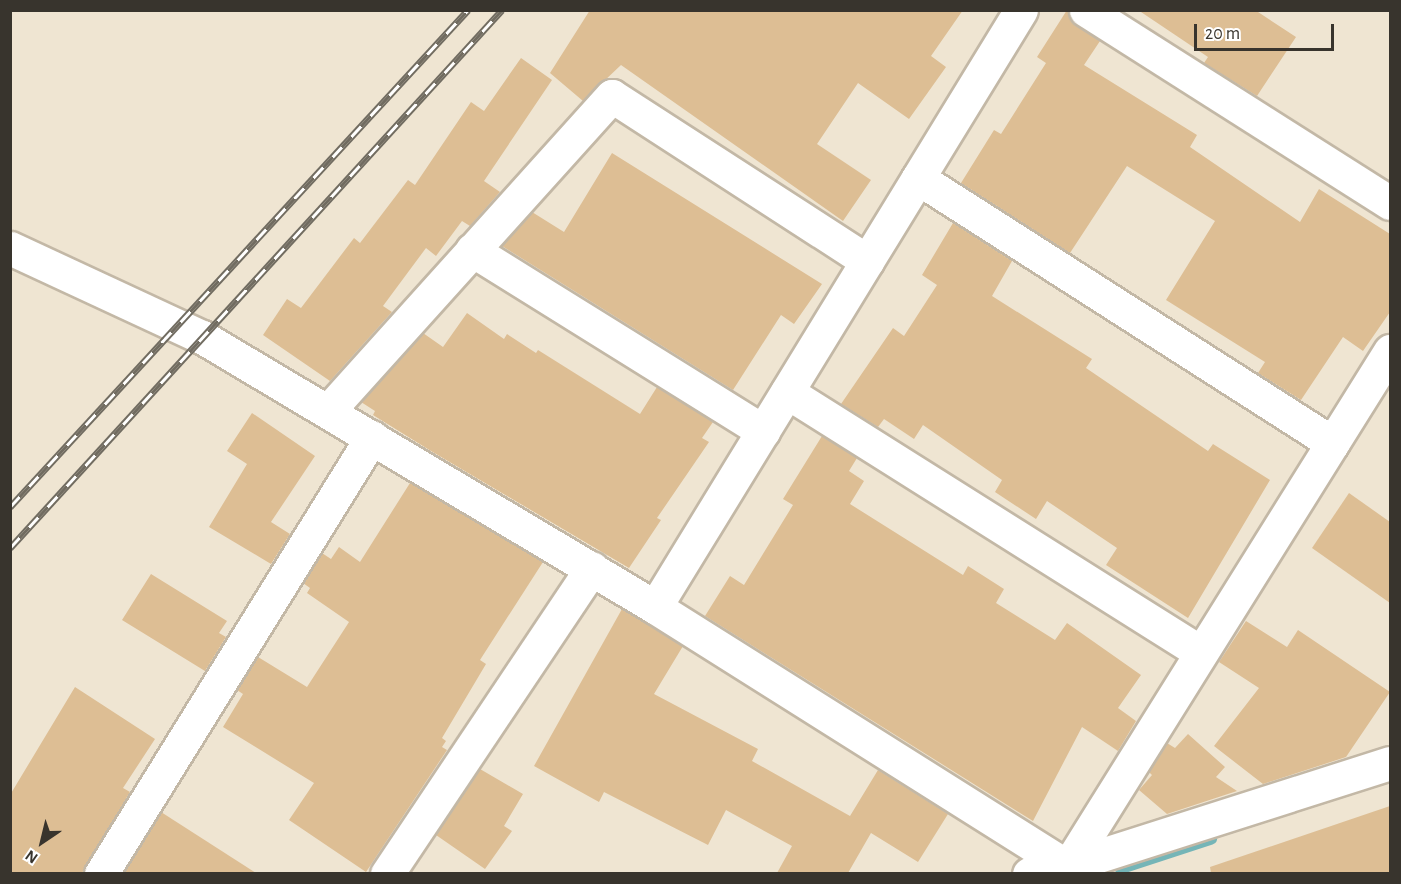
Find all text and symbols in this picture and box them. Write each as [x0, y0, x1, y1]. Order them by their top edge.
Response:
scale bar [1197, 12, 1336, 50]
text: 20 m [1205, 25, 1240, 43]
north arrow [12, 812, 72, 872]
text: N [23, 847, 41, 866]

